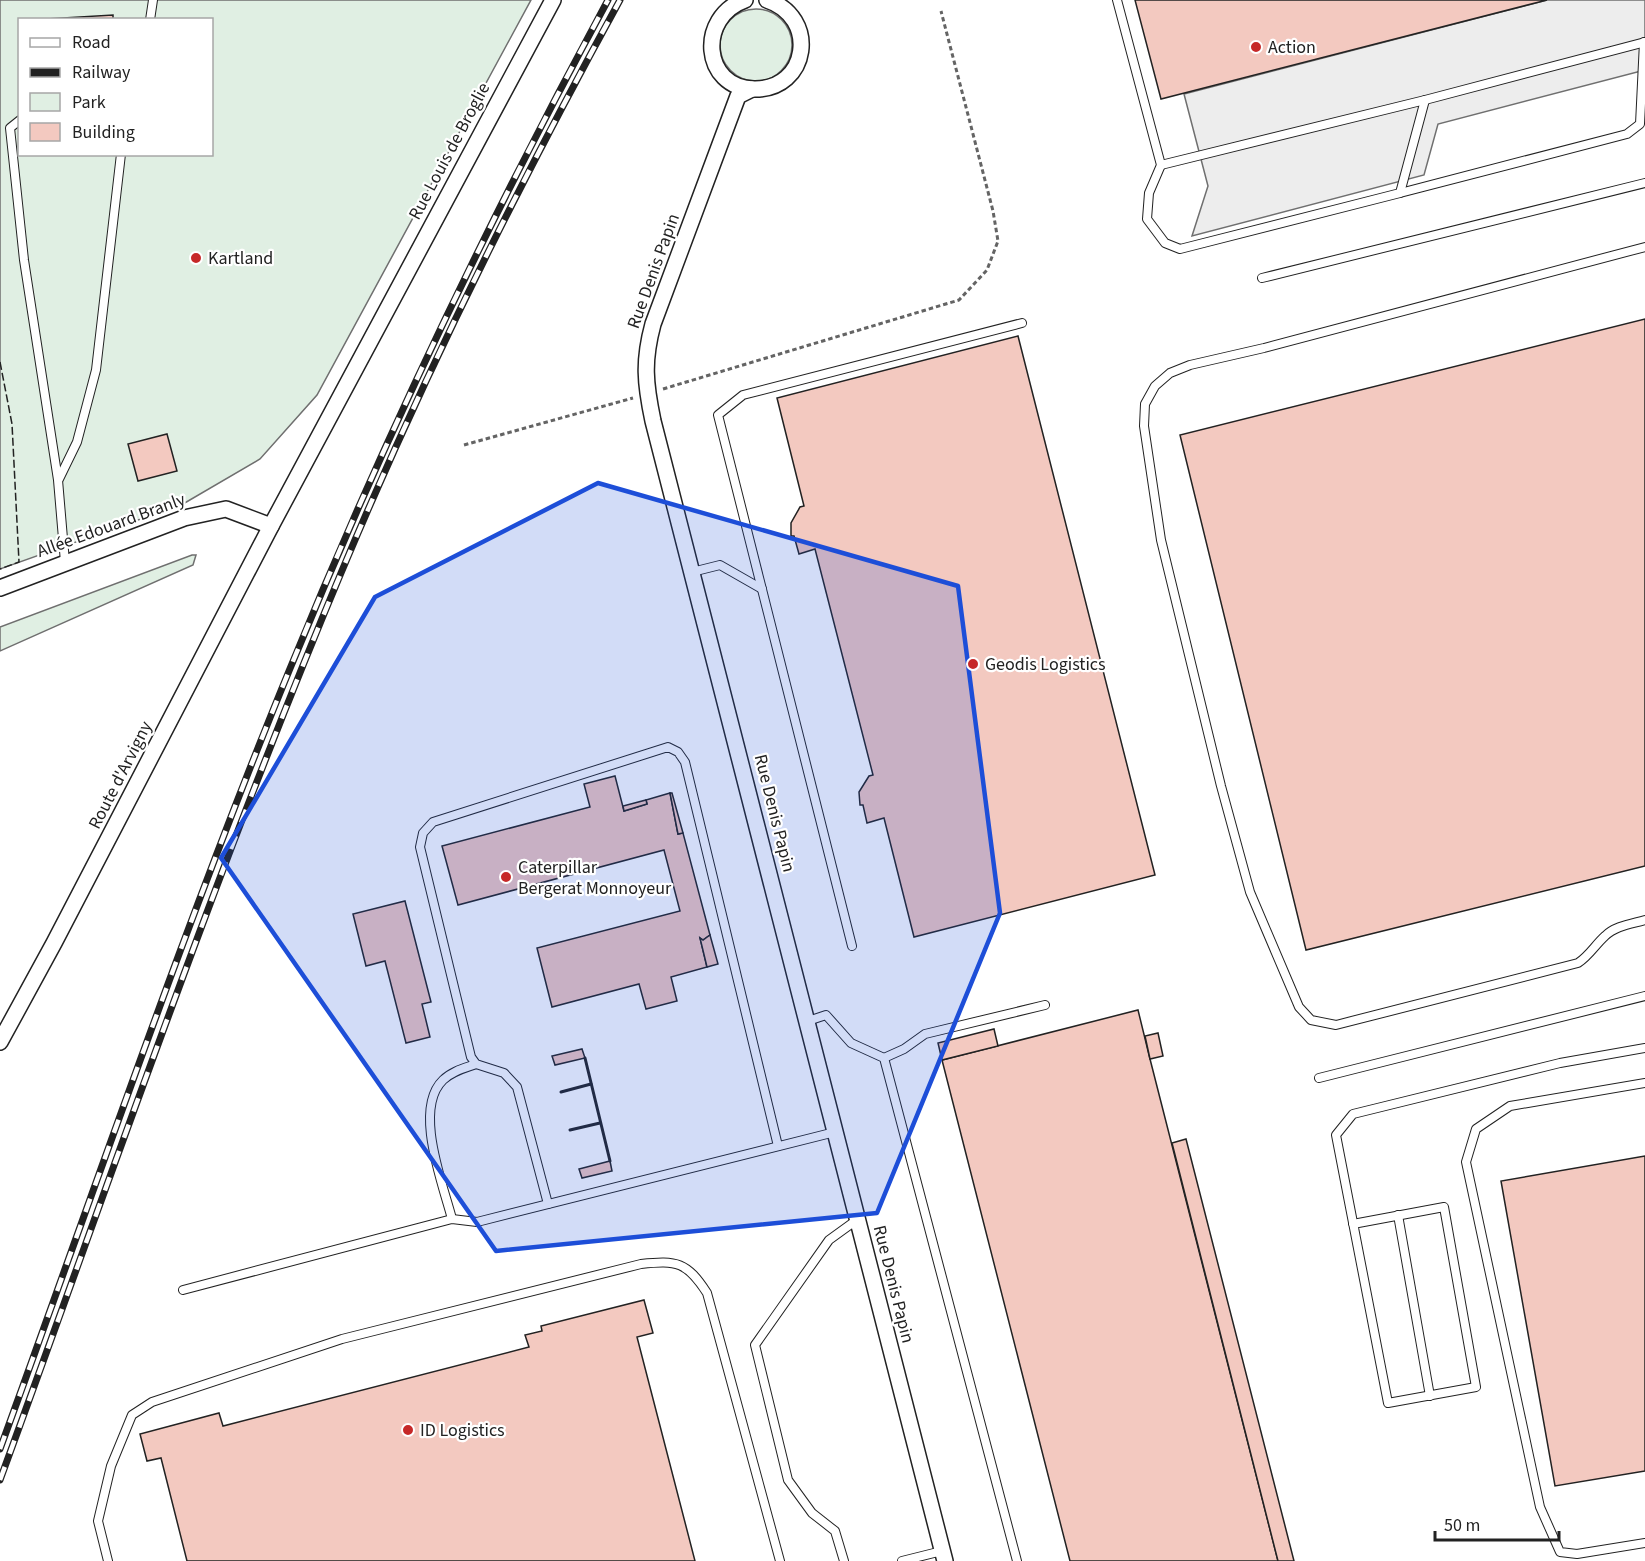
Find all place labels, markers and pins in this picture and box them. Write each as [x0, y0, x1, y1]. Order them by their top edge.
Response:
place label: Action [1268, 35, 1316, 60]
marker: Action [1249, 40, 1263, 54]
place label: Kartland [208, 246, 273, 271]
marker: Kartland [189, 251, 203, 265]
place label: Geodis Logistics [985, 652, 1106, 677]
marker: Geodis Logistics [966, 657, 980, 671]
place label: Caterpillar Bergerat Monnoyeur [518, 855, 672, 901]
marker: Caterpillar Bergerat Monnoyeur [499, 870, 513, 884]
place label: ID Logistics [420, 1418, 505, 1443]
marker: ID Logistics [401, 1423, 415, 1437]

